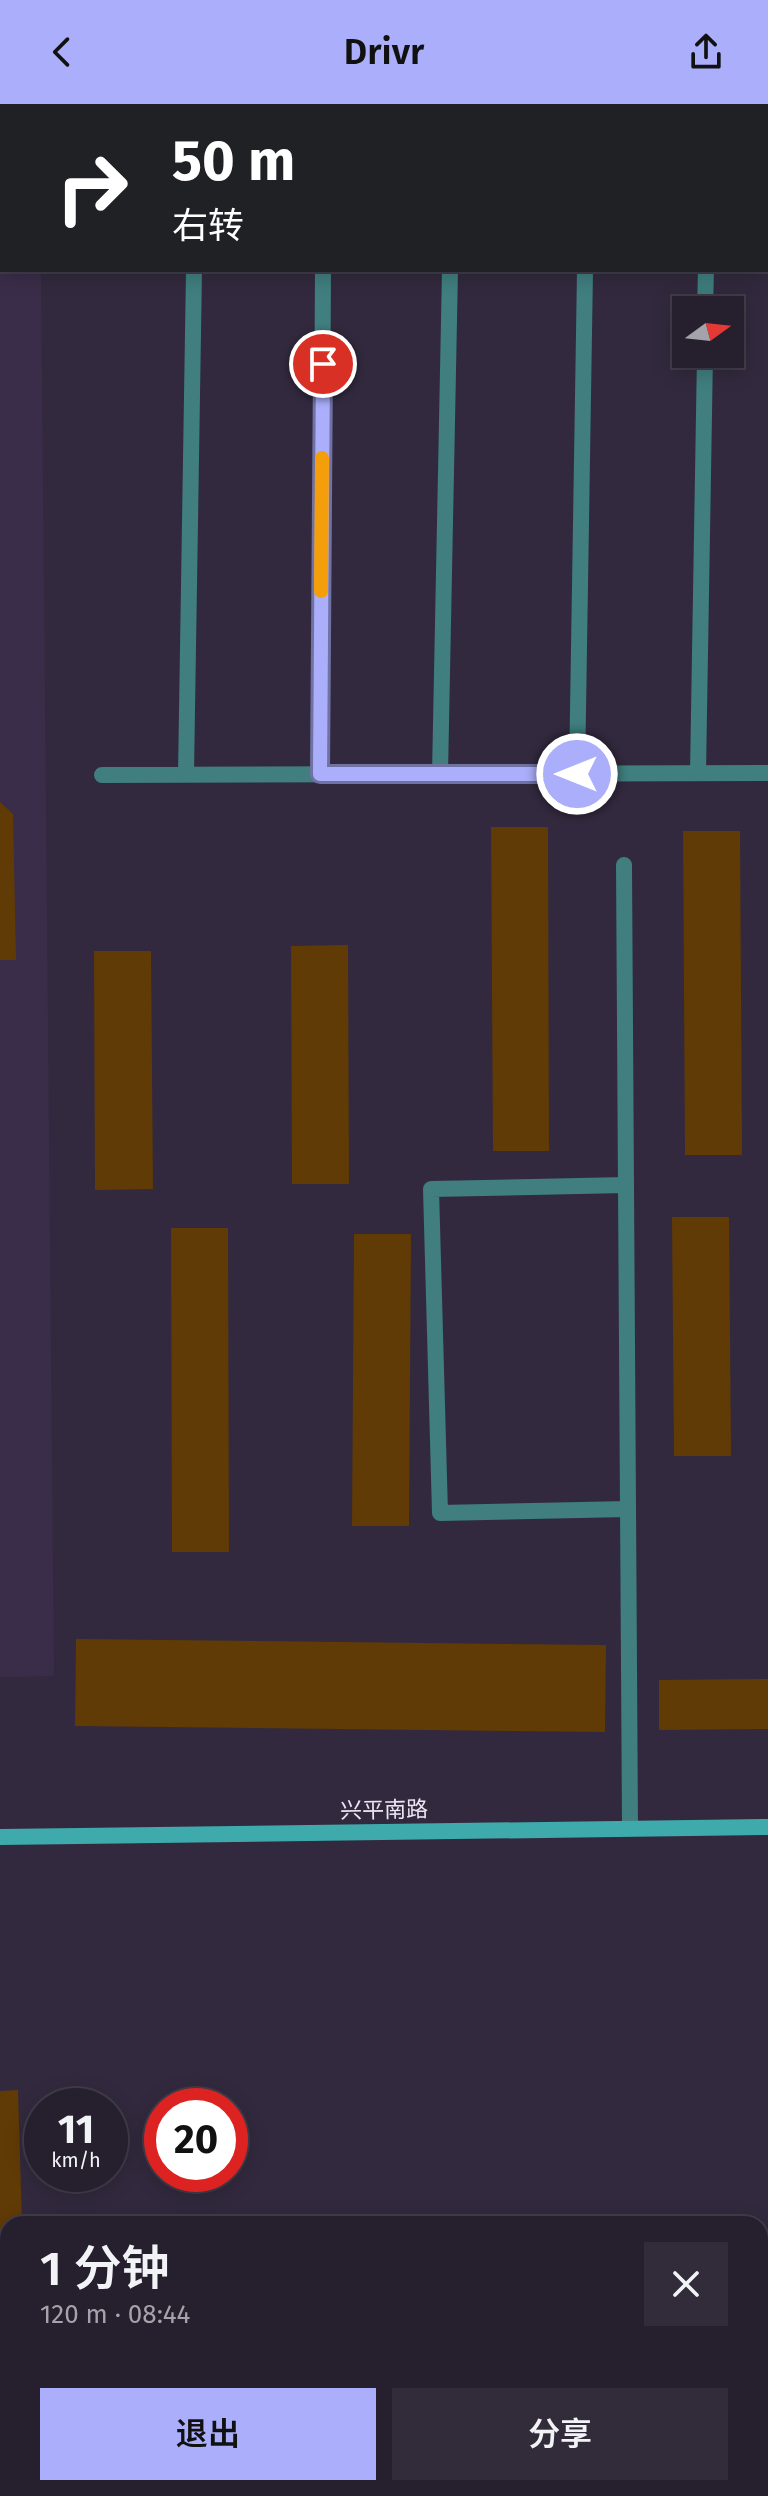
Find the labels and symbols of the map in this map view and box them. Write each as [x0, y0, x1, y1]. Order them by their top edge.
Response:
north arrow [672, 296, 744, 368]
pin [289, 330, 357, 398]
position arrow [535, 732, 619, 816]
street label: 兴平南路 [340, 1796, 428, 1824]
speed limit sign: 20 [144, 2088, 248, 2192]

